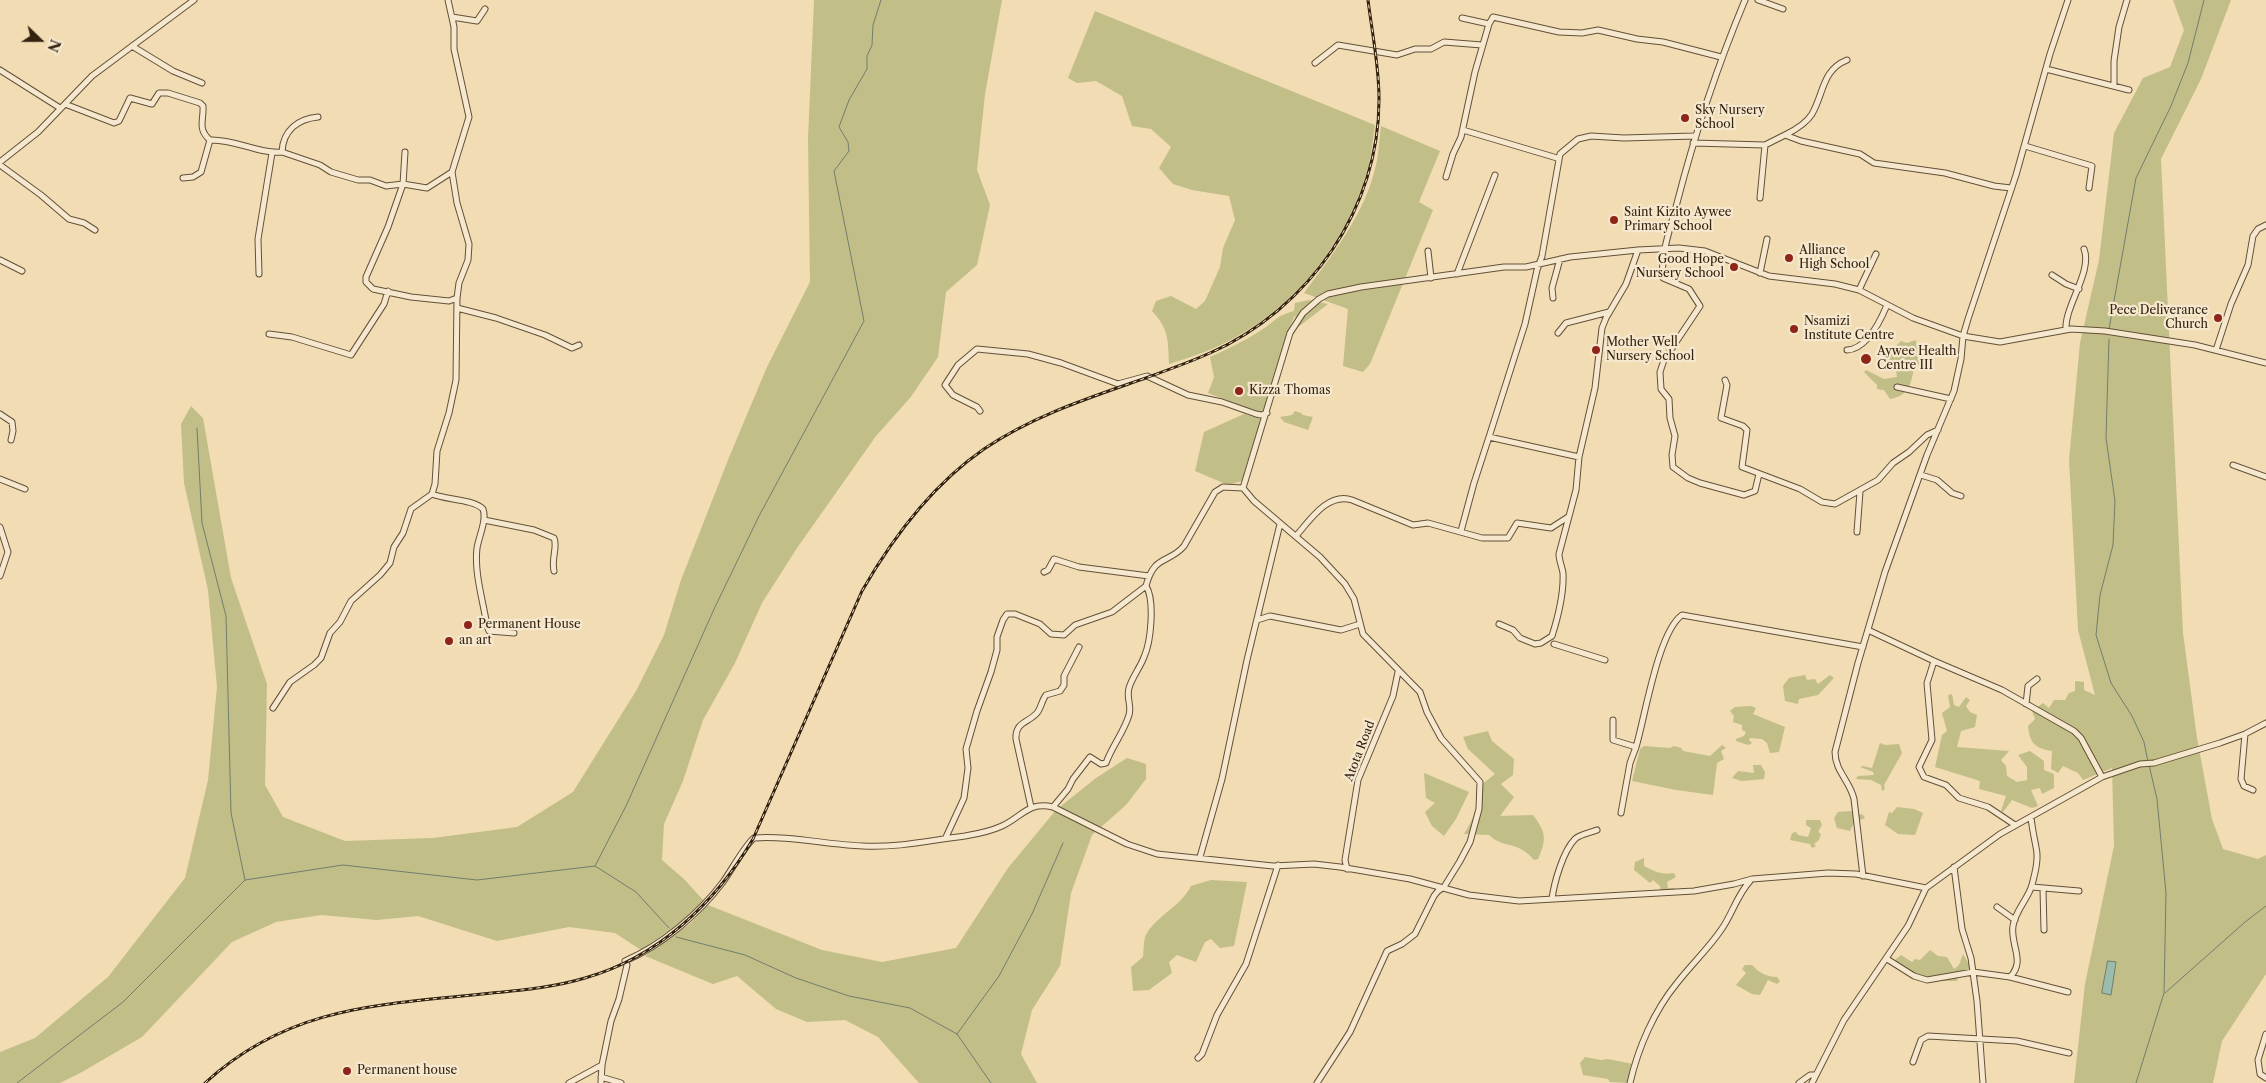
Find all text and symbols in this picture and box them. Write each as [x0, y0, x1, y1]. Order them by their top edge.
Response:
north arrow [15, 15, 65, 65]
text: N [43, 37, 65, 55]
place label: Sky Nursery School [1695, 104, 1765, 132]
marker: Sky Nursery School [1679, 112, 1691, 124]
place label: Saint Kizito Aywee Primary School [1624, 206, 1732, 234]
marker: Saint Kizito Aywee Primary School [1608, 214, 1620, 226]
place label: Alliance High School [1799, 244, 1869, 272]
marker: Alliance High School [1783, 252, 1795, 264]
place label: Good Hope Nursery School [1636, 253, 1724, 281]
marker: Good Hope Nursery School [1728, 261, 1740, 273]
place label: Pece Deliverance Church [2109, 304, 2208, 332]
marker: Pece Deliverance Church [2212, 312, 2224, 324]
place label: Nsamizi Institute Centre [1804, 315, 1894, 343]
marker: Nsamizi Institute Centre [1788, 323, 1800, 335]
place label: Mother Well Nursery School [1606, 336, 1694, 364]
marker: Mother Well Nursery School [1590, 344, 1602, 356]
place label: Aywee Health Centre III [1877, 345, 1956, 373]
marker: Aywee Health Centre III [1859, 352, 1873, 366]
place label: Kizza Thomas [1249, 384, 1330, 398]
marker: Kizza Thomas [1233, 385, 1245, 397]
place label: Permanent House [478, 618, 581, 632]
marker: Permanent House [462, 619, 474, 631]
place label: an art [459, 634, 492, 648]
marker: an art [443, 635, 455, 647]
street label: Atota Road [1342, 719, 1378, 783]
place label: Permanent house [357, 1064, 457, 1078]
marker: Permanent house [341, 1065, 353, 1077]

